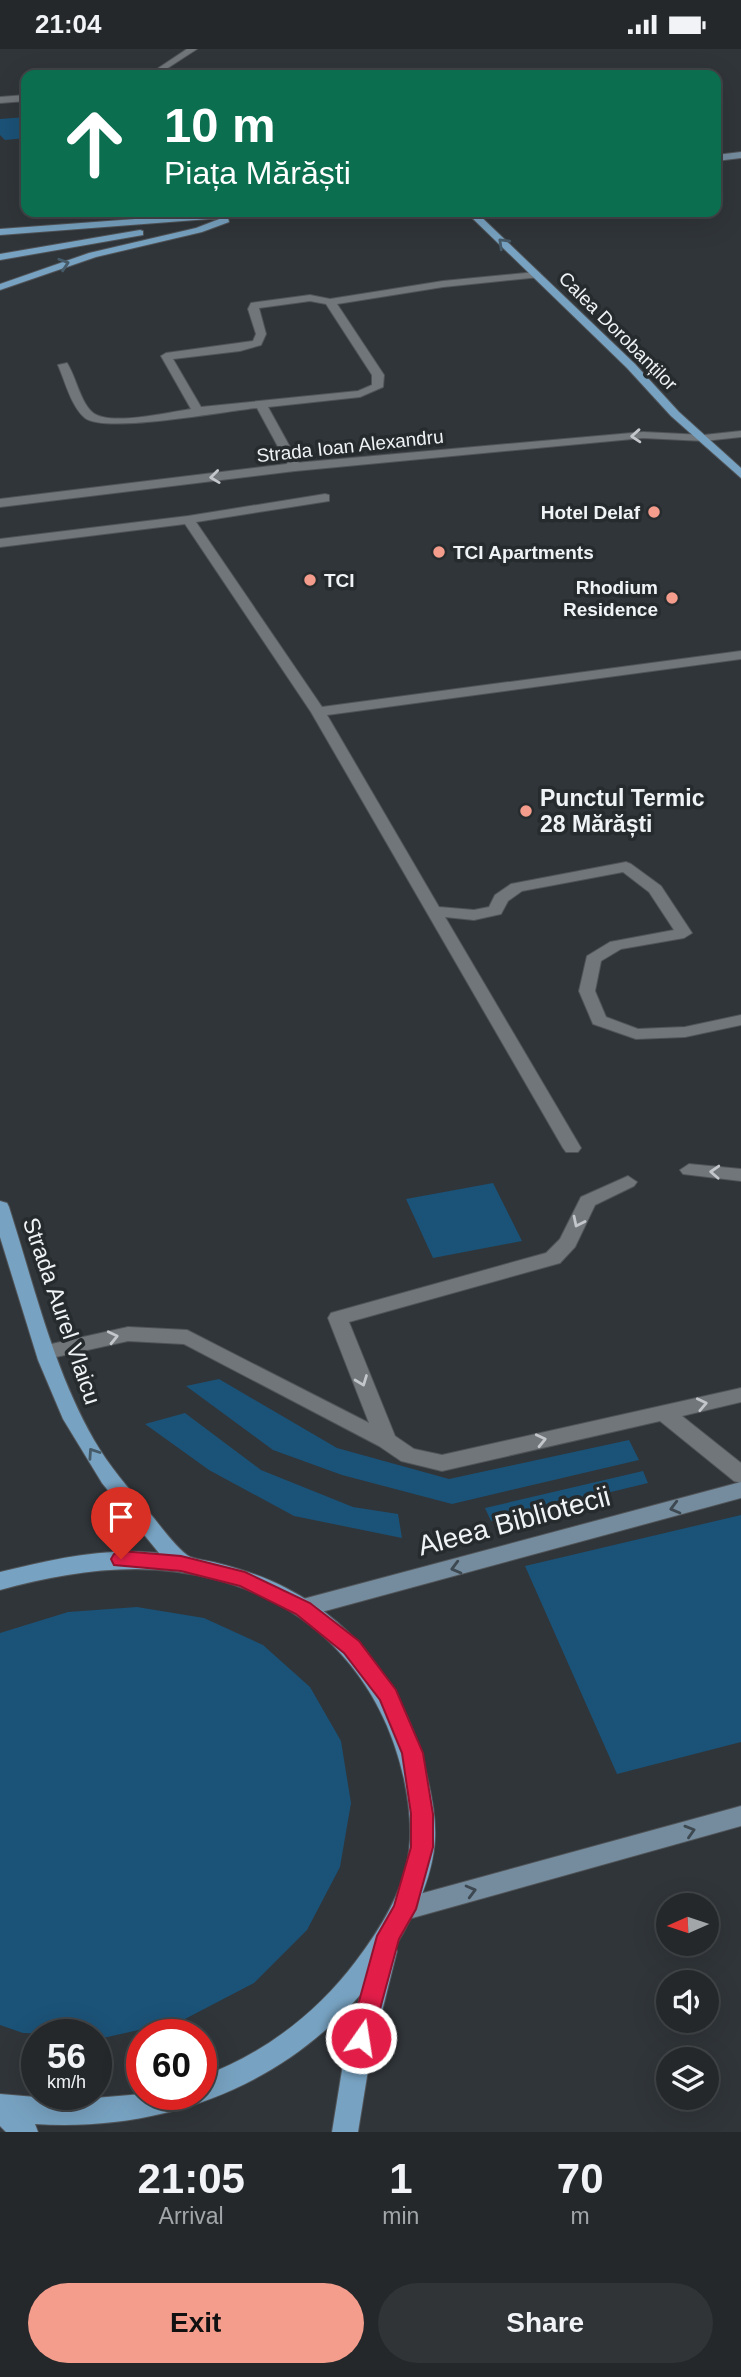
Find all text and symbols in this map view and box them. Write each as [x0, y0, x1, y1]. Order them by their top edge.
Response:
text: 21:04 [35, 9, 102, 39]
icon: ahead [49, 98, 140, 189]
text: 10 m [164, 98, 276, 152]
text: Piața Mărăști [164, 155, 351, 191]
one-way arrow [498, 239, 511, 252]
one-way arrow [58, 258, 70, 273]
street label: Calea Dorobanților [555, 268, 682, 395]
street label: Strada Ioan Alexandru [255, 426, 445, 466]
one-way arrow [630, 429, 641, 444]
one-way arrow [209, 470, 221, 485]
place label: Hotel Delaf [541, 502, 641, 523]
marker: Hotel Delaf [646, 504, 662, 520]
place label: TCI Apartments [453, 542, 594, 563]
marker: TCI Apartments [431, 544, 447, 560]
place label: TCI [324, 570, 355, 591]
marker: TCI [302, 572, 318, 588]
place label: Rhodium Residence [563, 577, 658, 620]
marker: Rhodium Residence [664, 590, 680, 606]
place label: Punctul Termic 28 Mărăști [540, 785, 705, 838]
marker: Punctul Termic 28 Mărăști [518, 803, 534, 819]
one-way arrow [709, 1164, 720, 1179]
street label: Strada Aurel Vlaicu [18, 1214, 106, 1408]
one-way arrow [572, 1215, 586, 1227]
one-way arrow [107, 1331, 119, 1345]
one-way arrow [354, 1375, 368, 1387]
one-way arrow [696, 1397, 708, 1412]
one-way arrow [535, 1434, 547, 1448]
one-way arrow [88, 1447, 101, 1460]
street label: Aleea Bibliotecii [415, 1480, 613, 1562]
pin [91, 1487, 151, 1559]
icon: arrive [102, 1498, 140, 1536]
one-way arrow [669, 1500, 681, 1514]
one-way arrow [450, 1560, 462, 1574]
one-way arrow [684, 1825, 696, 1840]
one-way arrow [464, 1885, 476, 1900]
north arrow [656, 1893, 719, 1957]
map controls [656, 1893, 719, 2110]
button: sound [656, 1970, 719, 2033]
position arrow [324, 2001, 398, 2075]
speed limit sign: 60 [126, 2019, 217, 2110]
text: 56 [47, 2036, 86, 2075]
button: layers [656, 2047, 719, 2110]
text: km/h [47, 2072, 86, 2092]
text: 21:05 [137, 2155, 245, 2202]
text: 1 [389, 2155, 413, 2202]
text: 70 [557, 2155, 604, 2202]
text: Arrival [159, 2203, 224, 2229]
text: min [382, 2203, 419, 2229]
text: m [571, 2203, 590, 2229]
button: Exit [28, 2283, 364, 2363]
button: Share [378, 2283, 713, 2363]

